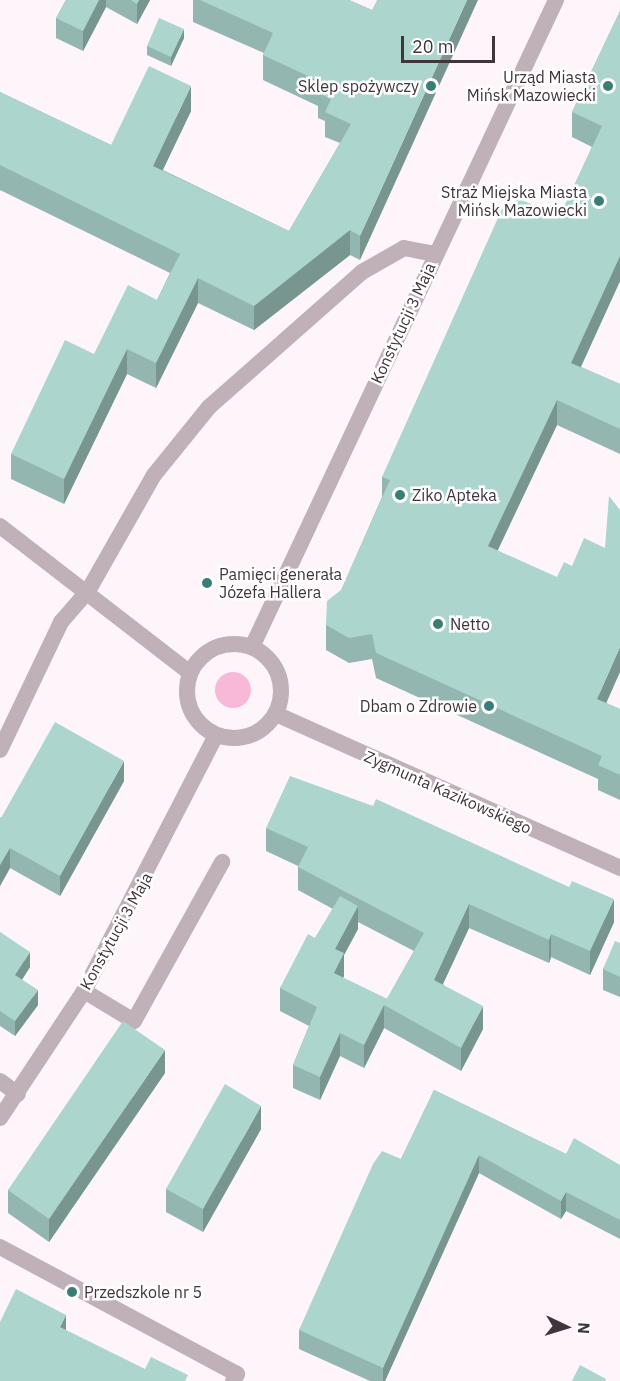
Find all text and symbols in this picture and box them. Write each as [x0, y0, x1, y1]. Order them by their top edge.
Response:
scale bar [404, 24, 498, 62]
text: 20 m [412, 35, 454, 58]
place label: Urząd Miasta Mińsk Mazowiecki [467, 67, 596, 105]
place label: Sklep spożywczy [298, 76, 419, 96]
marker: Sklep spożywczy [424, 79, 438, 93]
marker: Urząd Miasta Mińsk Mazowiecki [601, 79, 615, 93]
place label: Straż Miejska Miasta Mińsk Mazowiecki [441, 182, 587, 220]
marker: Straż Miejska Miasta Mińsk Mazowiecki [592, 194, 606, 208]
street label: Konstytucji 3 Maja [367, 260, 439, 386]
place label: Ziko Apteka [412, 485, 497, 505]
marker: Ziko Apteka [393, 488, 407, 502]
place label: Pamięci generała Józefa Hallera [219, 564, 342, 602]
marker: Pamięci generała Józefa Hallera [200, 576, 214, 590]
place label: Netto [450, 614, 490, 634]
marker: Netto [431, 617, 445, 631]
place label: Dbam o Zdrowie [360, 696, 477, 716]
marker: Dbam o Zdrowie [482, 699, 496, 713]
street label: Zygmunta Kazikowskiego [362, 746, 534, 838]
street label: Konstytucji 3 Maja [76, 869, 156, 993]
place label: Przedszkole nr 5 [84, 1282, 202, 1302]
marker: Przedszkole nr 5 [65, 1285, 79, 1299]
north arrow [536, 1297, 596, 1357]
text: N [574, 1322, 594, 1335]

